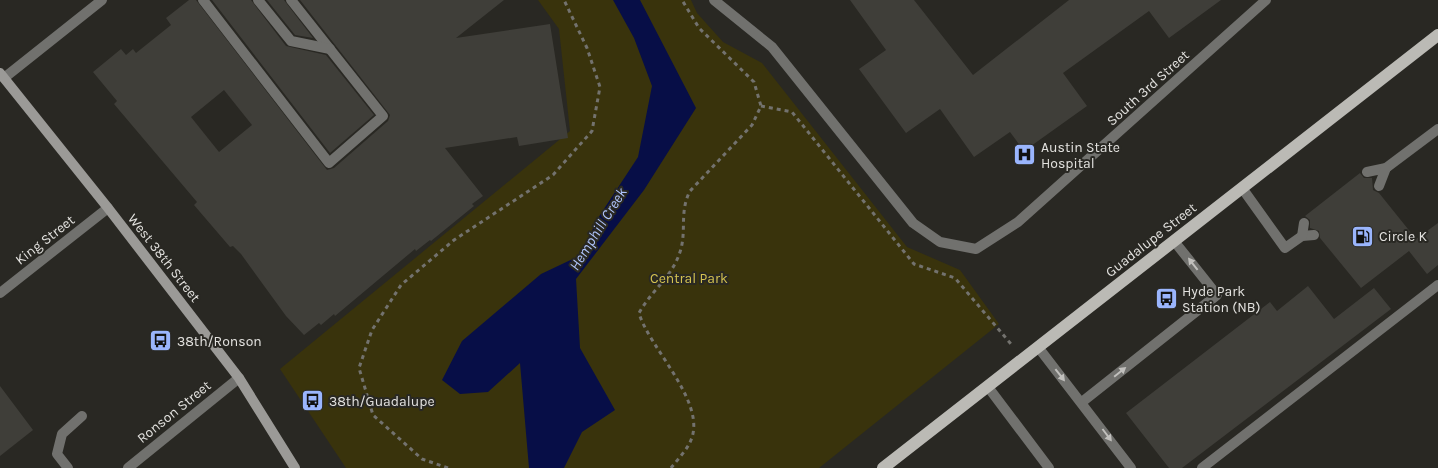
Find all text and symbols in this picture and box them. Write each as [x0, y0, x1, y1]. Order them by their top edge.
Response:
street label: South 3rd Street [1103, 47, 1193, 129]
place label: Austin State Hospital [1041, 139, 1120, 172]
hospital icon: Austin State Hospital [1013, 143, 1037, 167]
water label: Hemphill Creek [565, 184, 631, 274]
street label: Guadalupe Street [1102, 199, 1200, 281]
street label: West 38th Street [124, 210, 204, 306]
street label: King Street [12, 212, 78, 268]
fuel station icon: Circle K [1351, 224, 1375, 248]
place label: Circle K [1379, 228, 1427, 245]
one-way arrow [1187, 258, 1198, 271]
park label: Central Park [650, 270, 728, 287]
place label: Hyde Park Station (NB) [1182, 283, 1261, 316]
bus stop icon: Hyde Park Station (NB) [1154, 287, 1178, 311]
bus stop icon: 38th/Ronson [149, 329, 173, 353]
place label: 38th/Ronson [177, 333, 262, 350]
one-way arrow [1113, 367, 1127, 377]
one-way arrow [1055, 368, 1065, 381]
street label: Ronson Street [134, 377, 214, 447]
bus stop icon: 38th/Guadalupe [301, 389, 325, 413]
place label: 38th/Guadalupe [329, 393, 435, 410]
one-way arrow [1101, 428, 1112, 441]

